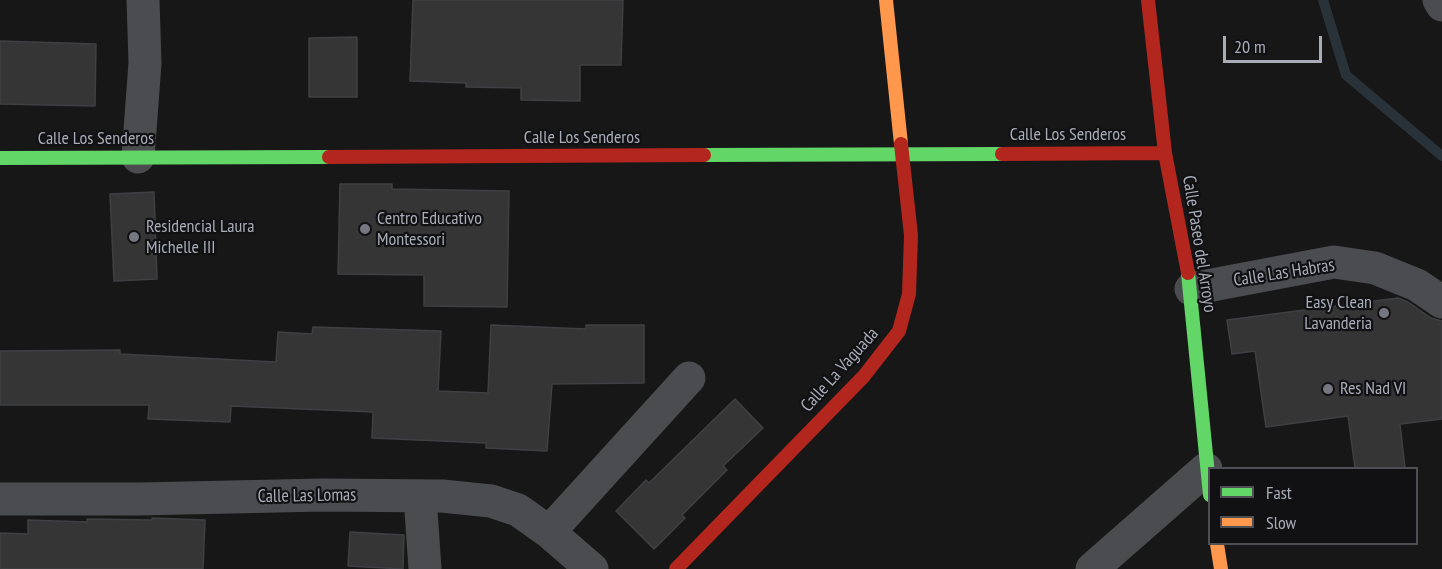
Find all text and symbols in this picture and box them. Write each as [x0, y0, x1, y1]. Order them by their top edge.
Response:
scale bar [1226, 24, 1325, 62]
text: 20 m [1234, 35, 1266, 58]
street label: Calle Los Senderos [1010, 124, 1126, 146]
street label: Calle Los Senderos [524, 127, 640, 149]
street label: Calle Los Senderos [38, 128, 154, 150]
street label: Calle Paseo del Arroyo [1178, 174, 1220, 314]
place label: Centro Educativo Montessori [377, 208, 482, 250]
place label: Residencial Laura Michelle III [146, 216, 254, 258]
marker: Centro Educativo Montessori [358, 222, 372, 236]
marker: Residencial Laura Michelle III [127, 230, 141, 244]
street label: Calle Las Habras [1232, 254, 1336, 292]
place label: Easy Clean Lavanderia [1304, 292, 1372, 334]
marker: Easy Clean Lavanderia [1377, 306, 1391, 320]
street label: Calle La Vaguada [797, 324, 883, 416]
place label: Res Nad VI [1340, 378, 1406, 400]
marker: Res Nad VI [1321, 382, 1335, 396]
legend [1208, 467, 1418, 545]
text: Fast [1266, 481, 1292, 504]
street label: Calle Las Lomas [258, 484, 356, 508]
text: Slow [1266, 511, 1296, 534]

